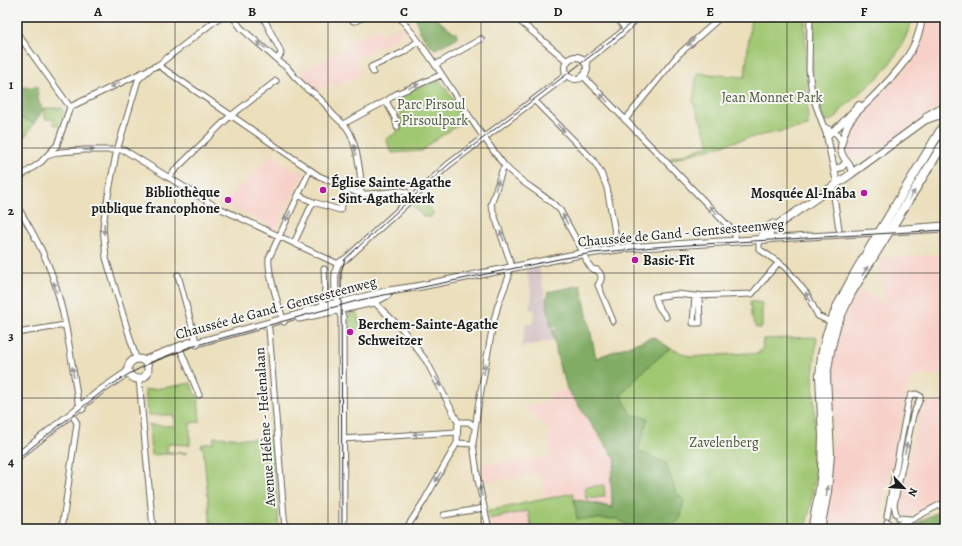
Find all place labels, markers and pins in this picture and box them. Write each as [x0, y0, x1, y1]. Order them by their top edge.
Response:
place label: Église Sainte-Agathe - Sint-Agathakerk [331, 173, 452, 208]
place label: Bibliothèque publique francophone [91, 183, 221, 218]
place label: Mosquée Al-Inâba [751, 184, 856, 203]
marker: Église Sainte-Agathe - Sint-Agathakerk [318, 185, 328, 195]
marker: Mosquée Al-Inâba [859, 188, 869, 198]
marker: Bibliothèque publique francophone [223, 195, 233, 205]
place label: Basic-Fit [643, 251, 695, 270]
marker: Basic-Fit [630, 255, 640, 265]
place label: Berchem-Sainte-Agathe Schweitzer [358, 315, 499, 350]
marker: Berchem-Sainte-Agathe Schweitzer [345, 327, 355, 337]

